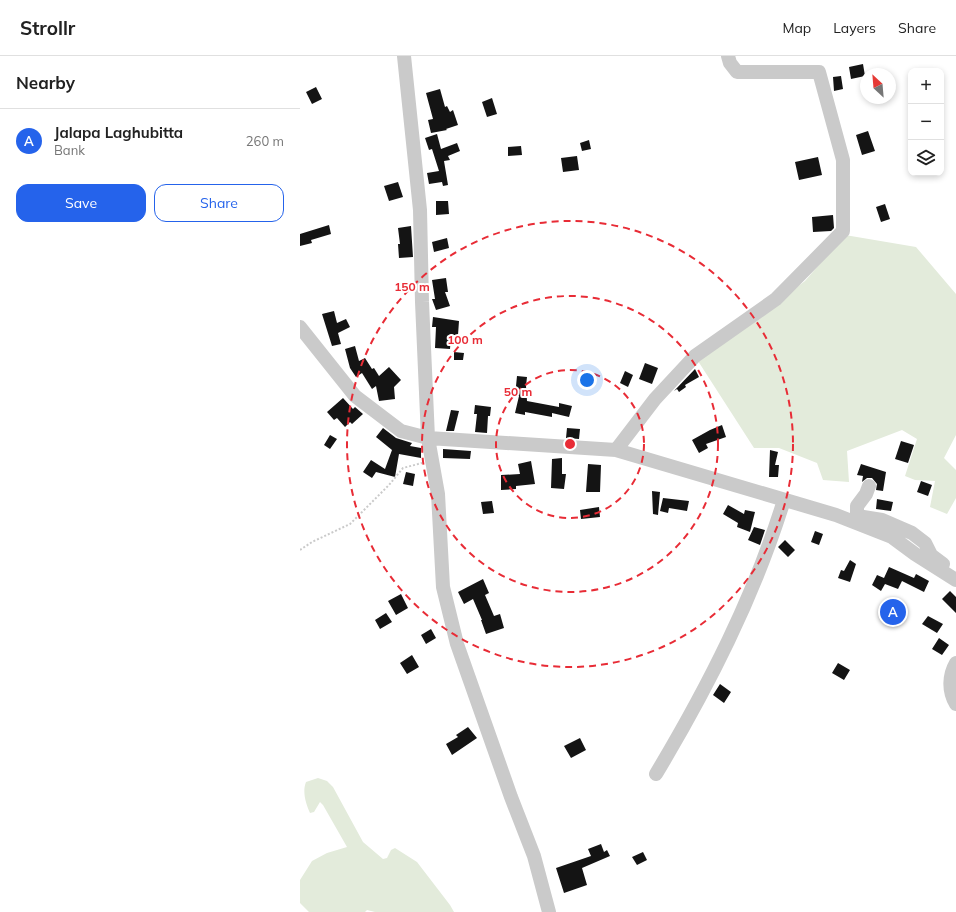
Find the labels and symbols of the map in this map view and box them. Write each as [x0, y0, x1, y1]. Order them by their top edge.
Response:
north arrow [860, 68, 896, 104]
text: 150 m [394, 279, 430, 294]
text: 100 m [447, 332, 483, 347]
your location [577, 370, 597, 390]
text: 50 m [504, 384, 532, 399]
centre of rings [563, 437, 577, 451]
pin: A [880, 597, 906, 627]

